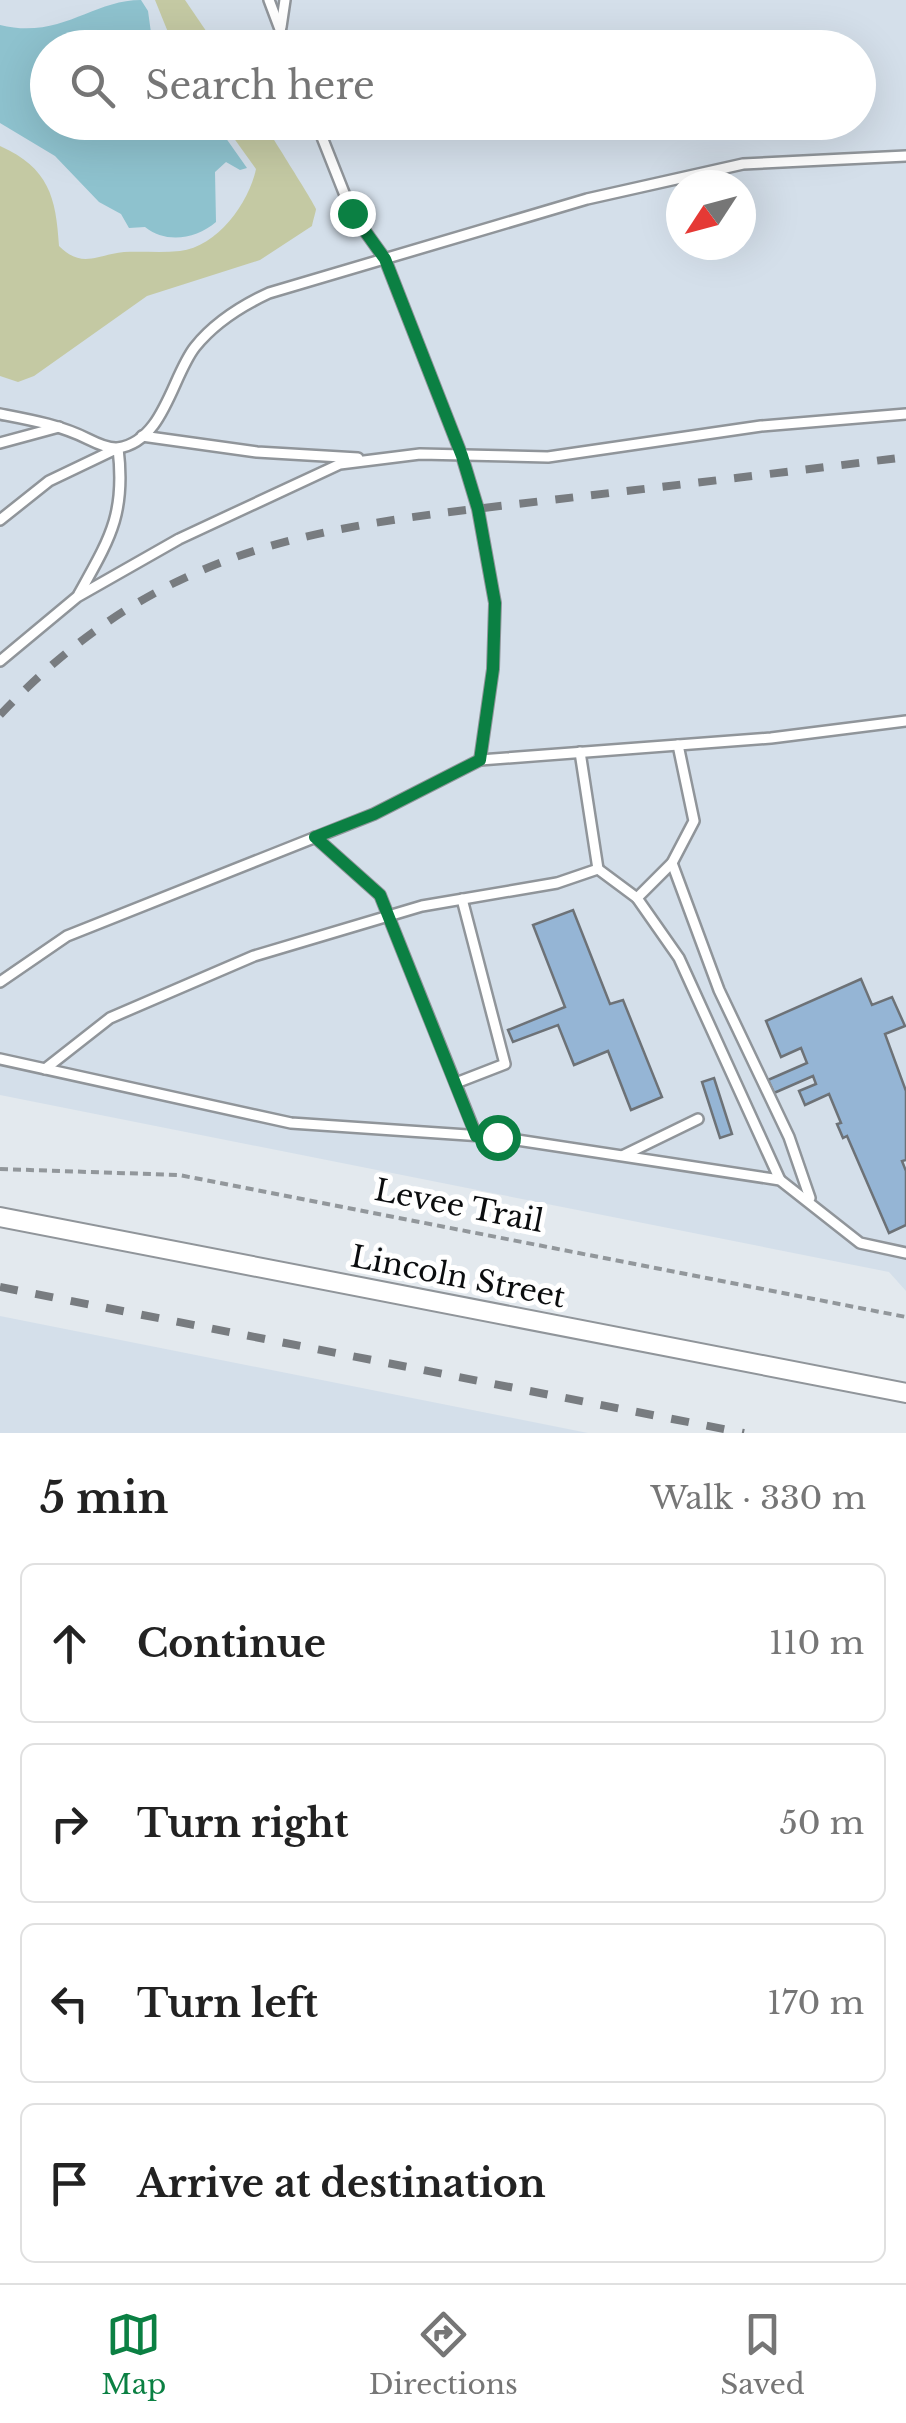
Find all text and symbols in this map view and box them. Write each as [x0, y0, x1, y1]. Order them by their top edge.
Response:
search box [30, 30, 876, 140]
icon: search [65, 58, 120, 113]
text: Search here [145, 62, 375, 109]
north arrow [666, 170, 756, 260]
route end [330, 191, 376, 237]
route start [475, 1115, 521, 1161]
street label: Levee Trail [372, 1171, 547, 1240]
street label: Lincoln Street [348, 1238, 569, 1316]
text: 5 min [40, 1472, 168, 1524]
text: Walk · 330 m [651, 1478, 866, 1518]
icon: ahead [42, 1616, 97, 1671]
text: Continue [137, 1620, 326, 1667]
text: 110 m [769, 1623, 864, 1663]
icon: right [42, 1796, 97, 1851]
text: Turn right [137, 1800, 348, 1847]
text: 50 m [779, 1803, 864, 1843]
icon: left [42, 1976, 97, 2031]
text: Turn left [137, 1980, 318, 2027]
text: 170 m [767, 1983, 864, 2023]
icon: arrive [42, 2156, 97, 2211]
text: Arrive at destination [137, 2160, 546, 2207]
tab: Map [101, 2307, 166, 2402]
tab: Directions [369, 2307, 518, 2402]
tab: Saved [720, 2307, 805, 2402]

